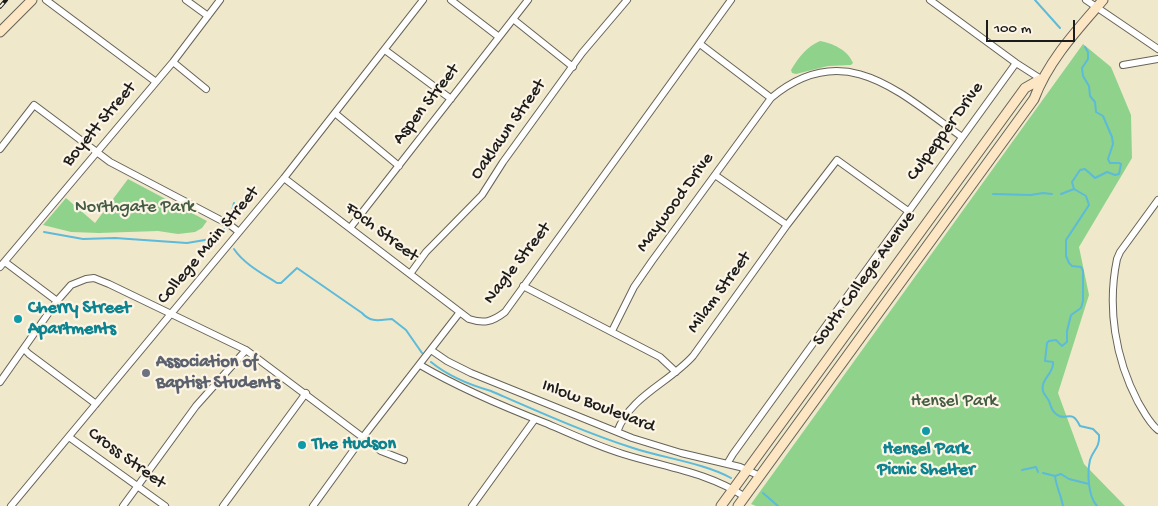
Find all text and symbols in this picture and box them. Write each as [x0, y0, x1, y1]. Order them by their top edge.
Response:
scale bar [988, 10, 1077, 42]
text: 100 m [994, 20, 1031, 38]
street label: Aspen Street [389, 60, 465, 150]
street label: Oaklawn Street [466, 76, 552, 184]
street label: Boyett Street [58, 78, 142, 172]
street label: Culpepper Drive [903, 78, 989, 186]
street label: Maywood Drive [633, 149, 719, 257]
street label: College Main Street [153, 183, 265, 309]
park label: Northgate Park [75, 197, 195, 219]
street label: Foch Street [340, 198, 422, 268]
street label: South College Avenue [809, 207, 921, 351]
street label: Nagle Street [479, 219, 557, 309]
street label: Milam Street [683, 248, 757, 338]
place label: Cherry Street Apartments [28, 298, 131, 340]
marker: Cherry Street Apartments [12, 313, 24, 325]
place label: Association of Baptist Students [156, 352, 280, 394]
marker: Association of Baptist Students [140, 367, 152, 379]
street label: Inlow Boulevard [538, 376, 658, 438]
park label: Hensel Park [911, 391, 997, 413]
street label: Cross Street [83, 424, 169, 494]
marker: Hensel Park Picnic Shelter [920, 425, 932, 437]
place label: The Hudson [312, 434, 396, 456]
marker: The Hudson [296, 439, 308, 451]
place label: Hensel Park Picnic Shelter [877, 439, 975, 482]

